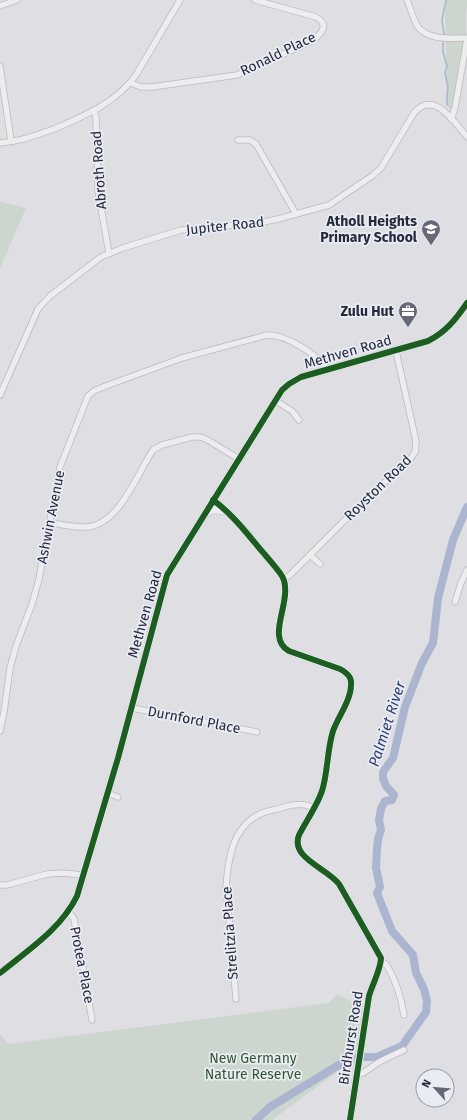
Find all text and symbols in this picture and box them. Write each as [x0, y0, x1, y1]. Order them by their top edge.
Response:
street label: Ronald Place [237, 28, 319, 80]
street label: Abroth Road [88, 130, 110, 210]
street label: Jupiter Road [185, 213, 265, 239]
place label: Atholl Heights Primary School [320, 213, 418, 246]
school or university icon: Atholl Heights Primary School [420, 218, 442, 246]
office icon: Zulu Hut [397, 300, 419, 328]
place label: Zulu Hut [340, 303, 395, 320]
street label: Methven Road [302, 331, 394, 373]
street label: Royston Road [341, 452, 415, 524]
street label: Ashwin Avenue [34, 469, 68, 565]
street label: Methven Road [124, 568, 166, 660]
water label: Palmiet River [365, 678, 410, 769]
street label: Durnford Place [146, 703, 242, 737]
street label: Strelitzia Place [218, 886, 242, 980]
street label: Protea Place [66, 925, 98, 1005]
street label: Birdhurst Road [335, 990, 367, 1086]
park label: New Germany Nature Reserve [205, 1050, 301, 1083]
north arrow [415, 1068, 455, 1108]
text: N [419, 1077, 434, 1090]

